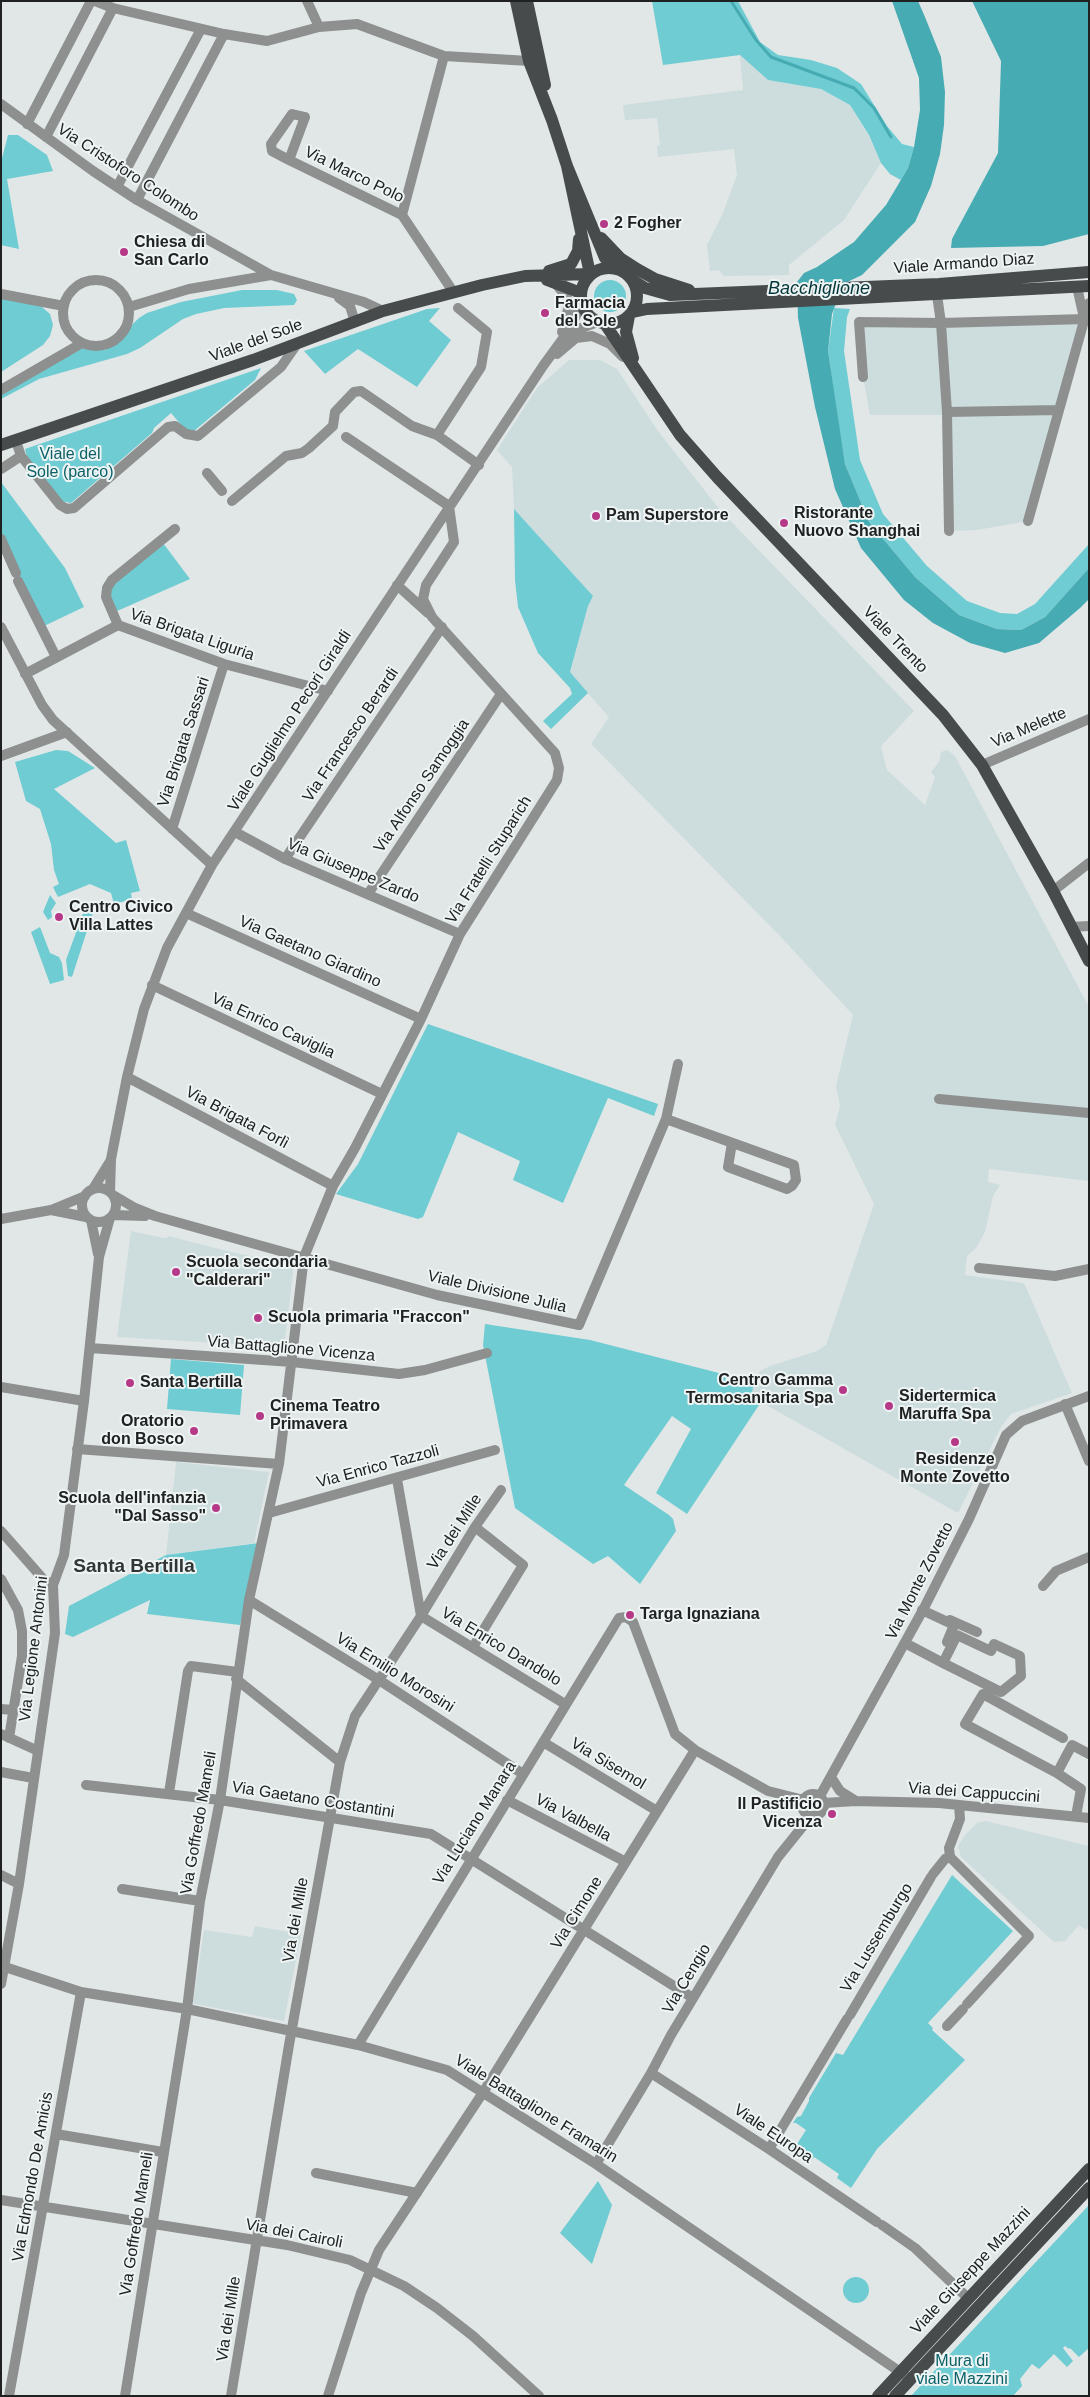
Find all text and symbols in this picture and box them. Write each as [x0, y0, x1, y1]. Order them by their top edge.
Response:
street label: Via Cristoforo Colombo [54, 120, 202, 226]
street label: Via Marco Polo [301, 143, 407, 207]
place label: 2 Fogher [614, 214, 682, 234]
marker: 2 Fogher [598, 218, 610, 230]
place label: Chiesa di San Carlo [134, 233, 209, 271]
marker: Chiesa di San Carlo [118, 246, 130, 258]
street label: Viale Armando Diaz [893, 250, 1035, 278]
water label: Bacchiglione [768, 278, 870, 300]
place label: Farmacia del Sole [555, 294, 625, 332]
marker: Farmacia del Sole [539, 307, 551, 319]
street label: Viale del Sole [207, 315, 305, 367]
park label: Viale del Sole (parco) [26, 445, 114, 483]
place label: Ristorante Nuovo Shanghai [794, 504, 920, 542]
place label: Pam Superstore [606, 506, 729, 526]
marker: Pam Superstore [590, 510, 602, 522]
marker: Ristorante Nuovo Shanghai [778, 517, 790, 529]
street label: Viale Trento [858, 603, 932, 677]
street label: Via Brigata Liguria [127, 605, 257, 665]
street label: Viale Guglielmo Pecori Giraldi [224, 627, 356, 815]
street label: Via Francesco Berardi [299, 664, 403, 806]
street label: Via Brigata Sassari [154, 674, 214, 810]
street label: Via Melette [989, 704, 1069, 752]
street label: Via Alfonso Samoggia [370, 715, 474, 857]
street label: Via Fratelli Stuparich [442, 792, 536, 928]
street label: Via Giuseppe Zardo [284, 834, 422, 908]
place label: Centro Civico Villa Lattes [69, 898, 173, 936]
marker: Centro Civico Villa Lattes [53, 911, 65, 923]
street label: Via Gaetano Giardino [236, 912, 384, 992]
street label: Via Enrico Caviglia [208, 989, 338, 1063]
street label: Via Brigata Forlì [182, 1083, 292, 1153]
place label: Scuola secondaria "Calderari" [186, 1253, 327, 1291]
marker: Scuola secondaria "Calderari" [170, 1266, 182, 1278]
street label: Viale Divisione Julia [426, 1267, 568, 1317]
place label: Scuola primaria "Fraccon" [268, 1308, 470, 1328]
marker: Scuola primaria "Fraccon" [252, 1312, 264, 1324]
street label: Via Battaglione Vicenza [206, 1332, 376, 1366]
place label: Centro Gamma Termosanitaria Spa [686, 1371, 833, 1409]
place label: Santa Bertilla [140, 1373, 242, 1393]
marker: Santa Bertilla [124, 1377, 136, 1389]
marker: Centro Gamma Termosanitaria Spa [837, 1384, 849, 1396]
place label: Sidertermica Maruffa Spa [899, 1387, 996, 1425]
place label: Cinema Teatro Primavera [270, 1397, 380, 1435]
marker: Sidertermica Maruffa Spa [883, 1400, 895, 1412]
marker: Cinema Teatro Primavera [254, 1410, 266, 1422]
place label: Oratorio don Bosco [101, 1412, 184, 1450]
marker: Oratorio don Bosco [188, 1425, 200, 1437]
marker: Residenze Monte Zovetto [949, 1436, 961, 1448]
street label: Via Enrico Tazzoli [315, 1441, 441, 1493]
place label: Residenze Monte Zovetto [900, 1450, 1010, 1488]
place label: Scuola dell'infanzia "Dal Sasso" [58, 1489, 206, 1527]
street label: Via dei Mille [424, 1491, 486, 1573]
marker: Scuola dell'infanzia "Dal Sasso" [210, 1502, 222, 1514]
street label: Via Monte Zovetto [882, 1519, 958, 1643]
district label: Santa Bertilla [73, 1556, 195, 1578]
street label: Via Legione Antonini [16, 1575, 52, 1723]
street label: Via Enrico Dandolo [437, 1604, 565, 1690]
place label: Targa Ignaziana [640, 1605, 760, 1625]
marker: Targa Ignaziana [624, 1609, 636, 1621]
street label: Via Emilio Morosini [332, 1629, 458, 1717]
street label: Via Sisemol [567, 1734, 649, 1794]
street label: Via Goffredo Mameli [177, 1750, 221, 1896]
street label: Via Luciano Manara [429, 1758, 521, 1888]
street label: Via Gaetano Costantini [230, 1778, 396, 1822]
street label: Via dei Cappuccini [907, 1779, 1041, 1807]
street label: Via Valbella [532, 1790, 614, 1846]
place label: Il Pastificio Vicenza [738, 1795, 822, 1833]
marker: Il Pastificio Vicenza [826, 1808, 838, 1820]
street label: Via Cimone [547, 1873, 607, 1953]
street label: Via dei Mille [279, 1876, 313, 1964]
street label: Via Lussemburgo [837, 1880, 917, 1996]
street label: Via Cengio [659, 1941, 715, 2017]
street label: Viale Battaglione Framarin [451, 2051, 621, 2167]
street label: Via Edmondo De Amicis [9, 2091, 57, 2263]
street label: Viale Europa [730, 2101, 816, 2167]
street label: Via Goffredo Mameli [116, 2151, 158, 2297]
street label: Viale Giuseppe Mazzini [907, 2203, 1035, 2339]
street label: Via dei Cairoli [244, 2215, 344, 2253]
street label: Via dei Mille [213, 2275, 245, 2363]
park label: Mura di viale Mazzini [916, 2352, 1008, 2390]

